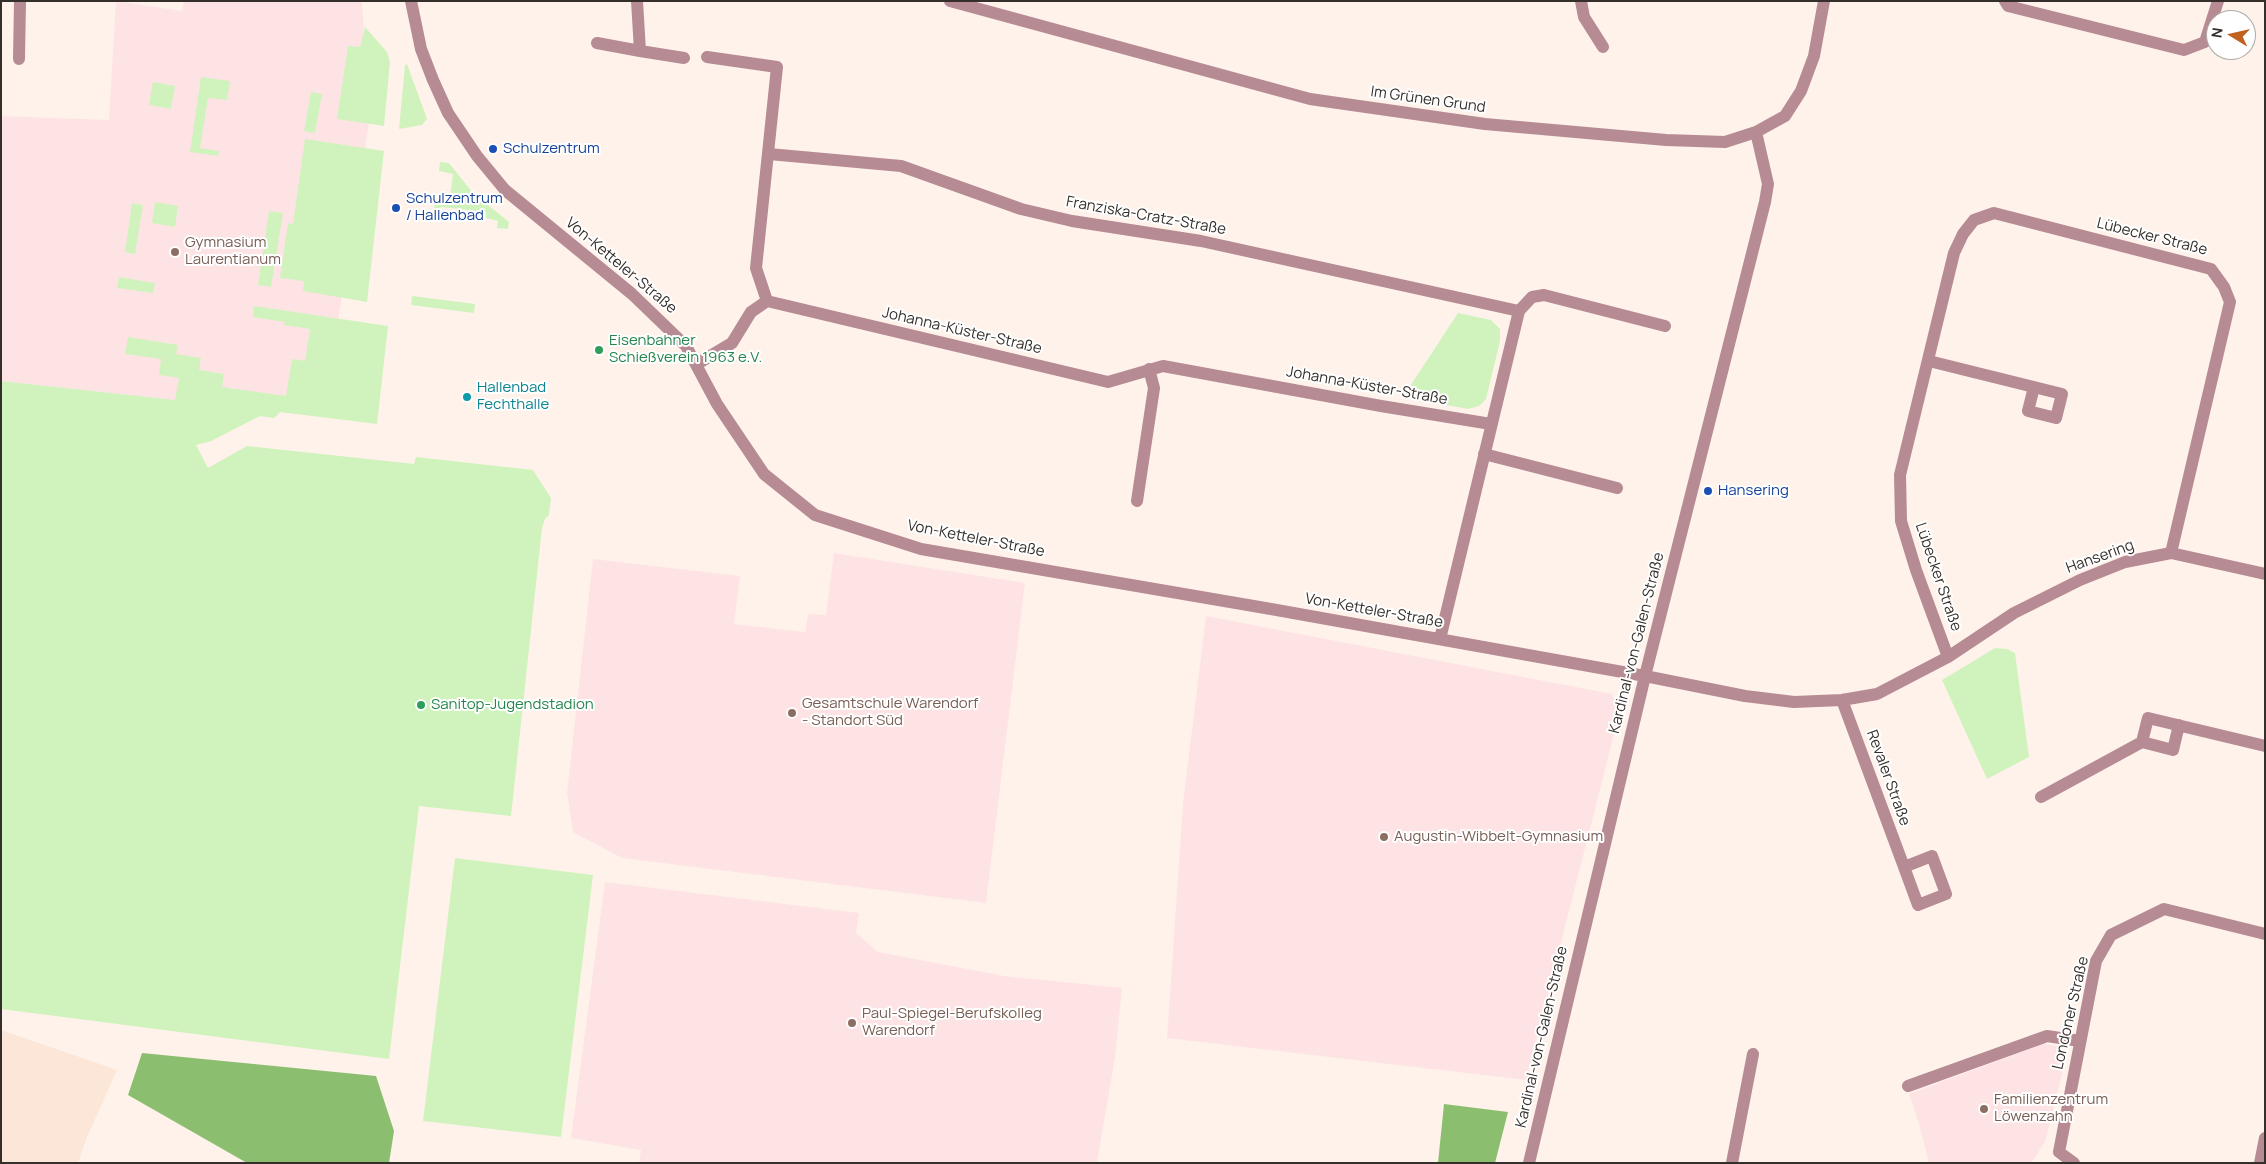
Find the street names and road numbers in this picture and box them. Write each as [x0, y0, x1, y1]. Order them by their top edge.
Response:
street label: Im Grünen Grund [1369, 83, 1487, 117]
street label: Franziska-Cratz-Straße [1065, 193, 1227, 239]
street label: Von-Ketteler-Straße [562, 214, 680, 318]
street label: Lübecker Straße [2095, 215, 2209, 259]
street label: Johanna-Küster-Straße [880, 304, 1044, 358]
street label: Johanna-Küster-Straße [1285, 363, 1449, 409]
street label: Von-Ketteler-Straße [906, 517, 1046, 561]
street label: Lübecker Straße [1911, 520, 1965, 634]
street label: Hansering [2064, 536, 2136, 578]
street label: Kardinal-von-Galen-Straße [1606, 551, 1668, 735]
street label: Von-Ketteler-Straße [1304, 590, 1444, 632]
street label: Revaler Straße [1862, 728, 1914, 828]
street label: Kardinal-von-Galen-Straße [1512, 944, 1572, 1130]
street label: Londoner Straße [2049, 955, 2093, 1071]

